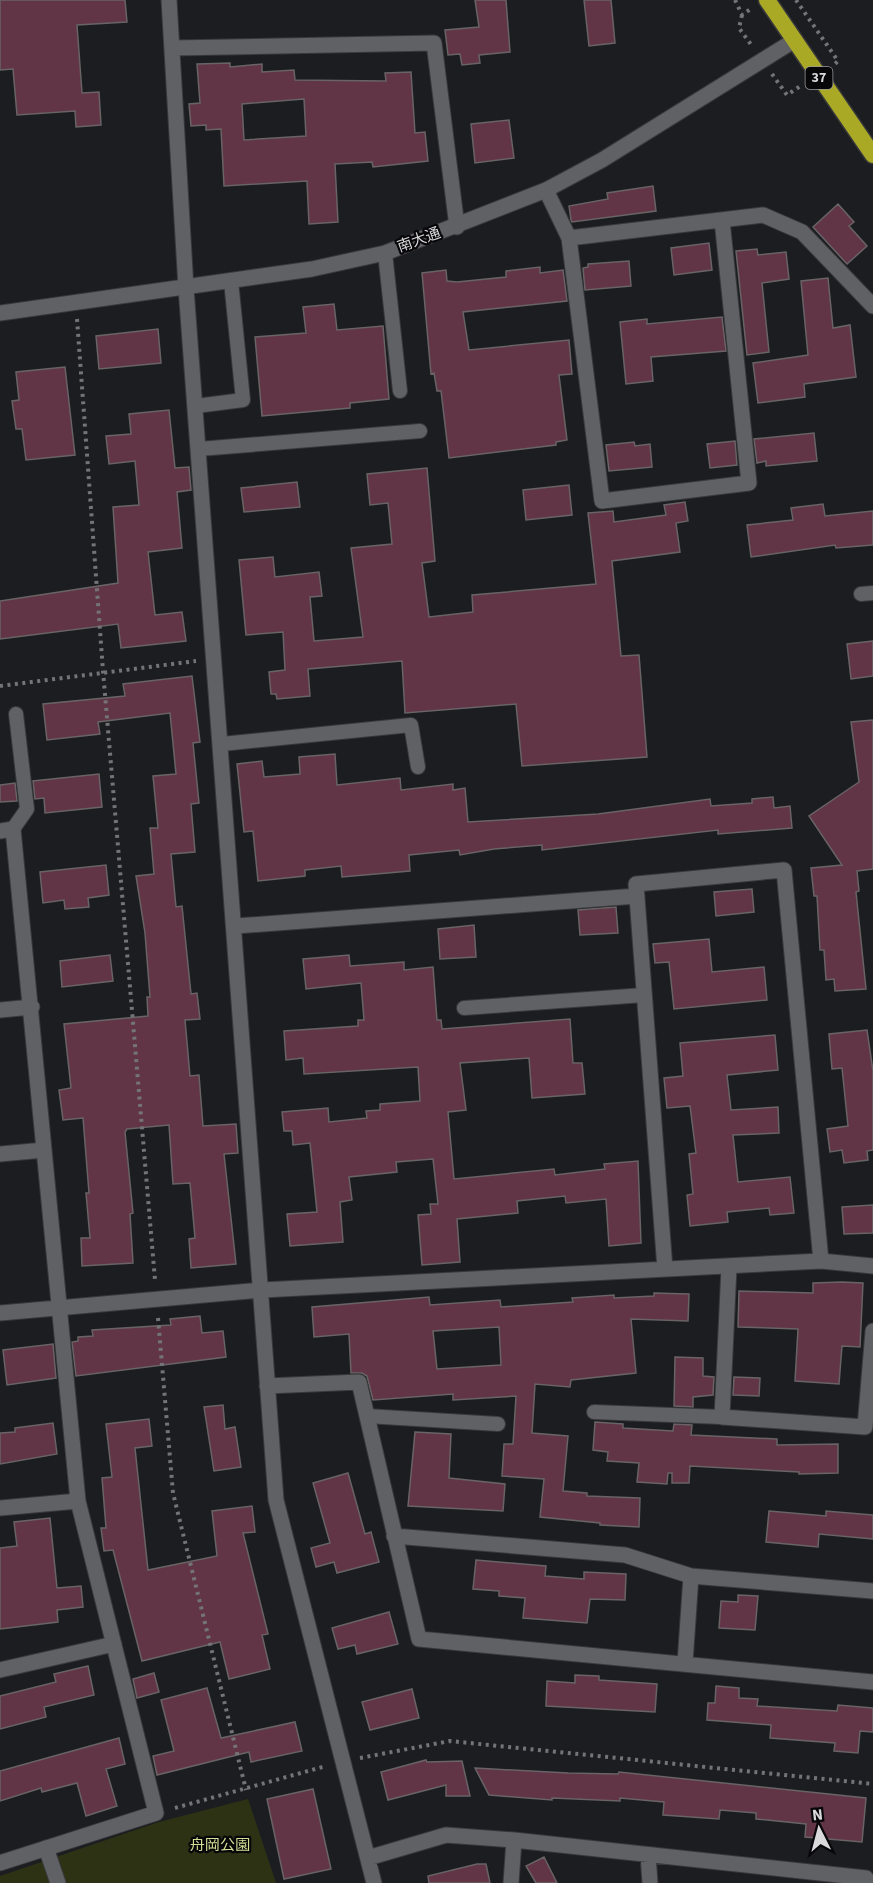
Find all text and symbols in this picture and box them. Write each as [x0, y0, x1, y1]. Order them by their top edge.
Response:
road number: 37 [806, 67, 832, 89]
street label: 南大通 [394, 222, 444, 258]
north arrow [789, 1799, 849, 1859]
text: N [811, 1804, 824, 1827]
park label: 舟岡公園 [190, 1835, 250, 1856]

